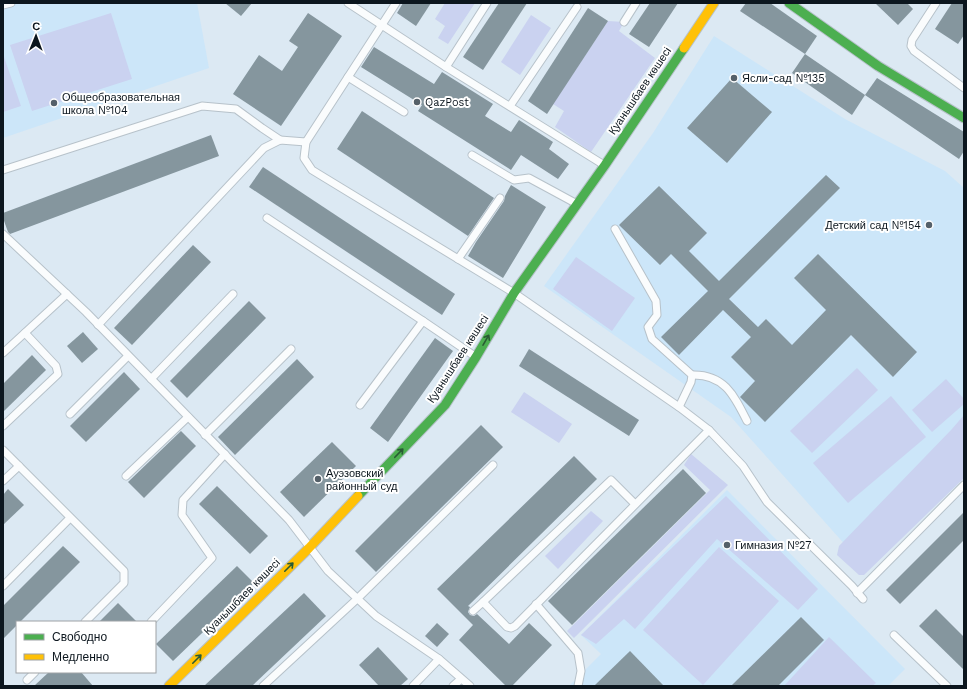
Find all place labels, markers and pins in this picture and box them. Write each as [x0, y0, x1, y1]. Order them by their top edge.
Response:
place label: Ясли-сад №135 [742, 72, 825, 85]
marker: Ясли-сад №135 [729, 73, 739, 83]
place label: Общеобразовательная школа №104 [62, 91, 180, 117]
place label: QazPost [425, 96, 469, 109]
marker: QazPost [412, 97, 422, 107]
marker: Общеобразовательная школа №104 [49, 98, 59, 108]
place label: Детский сад №154 [825, 219, 921, 232]
marker: Детский сад №154 [924, 220, 934, 230]
place label: Ауэзовский районный суд [326, 467, 398, 493]
marker: Ауэзовский районный суд [313, 474, 323, 484]
place label: Гимназия №27 [735, 539, 811, 552]
marker: Гимназия №27 [722, 540, 732, 550]

